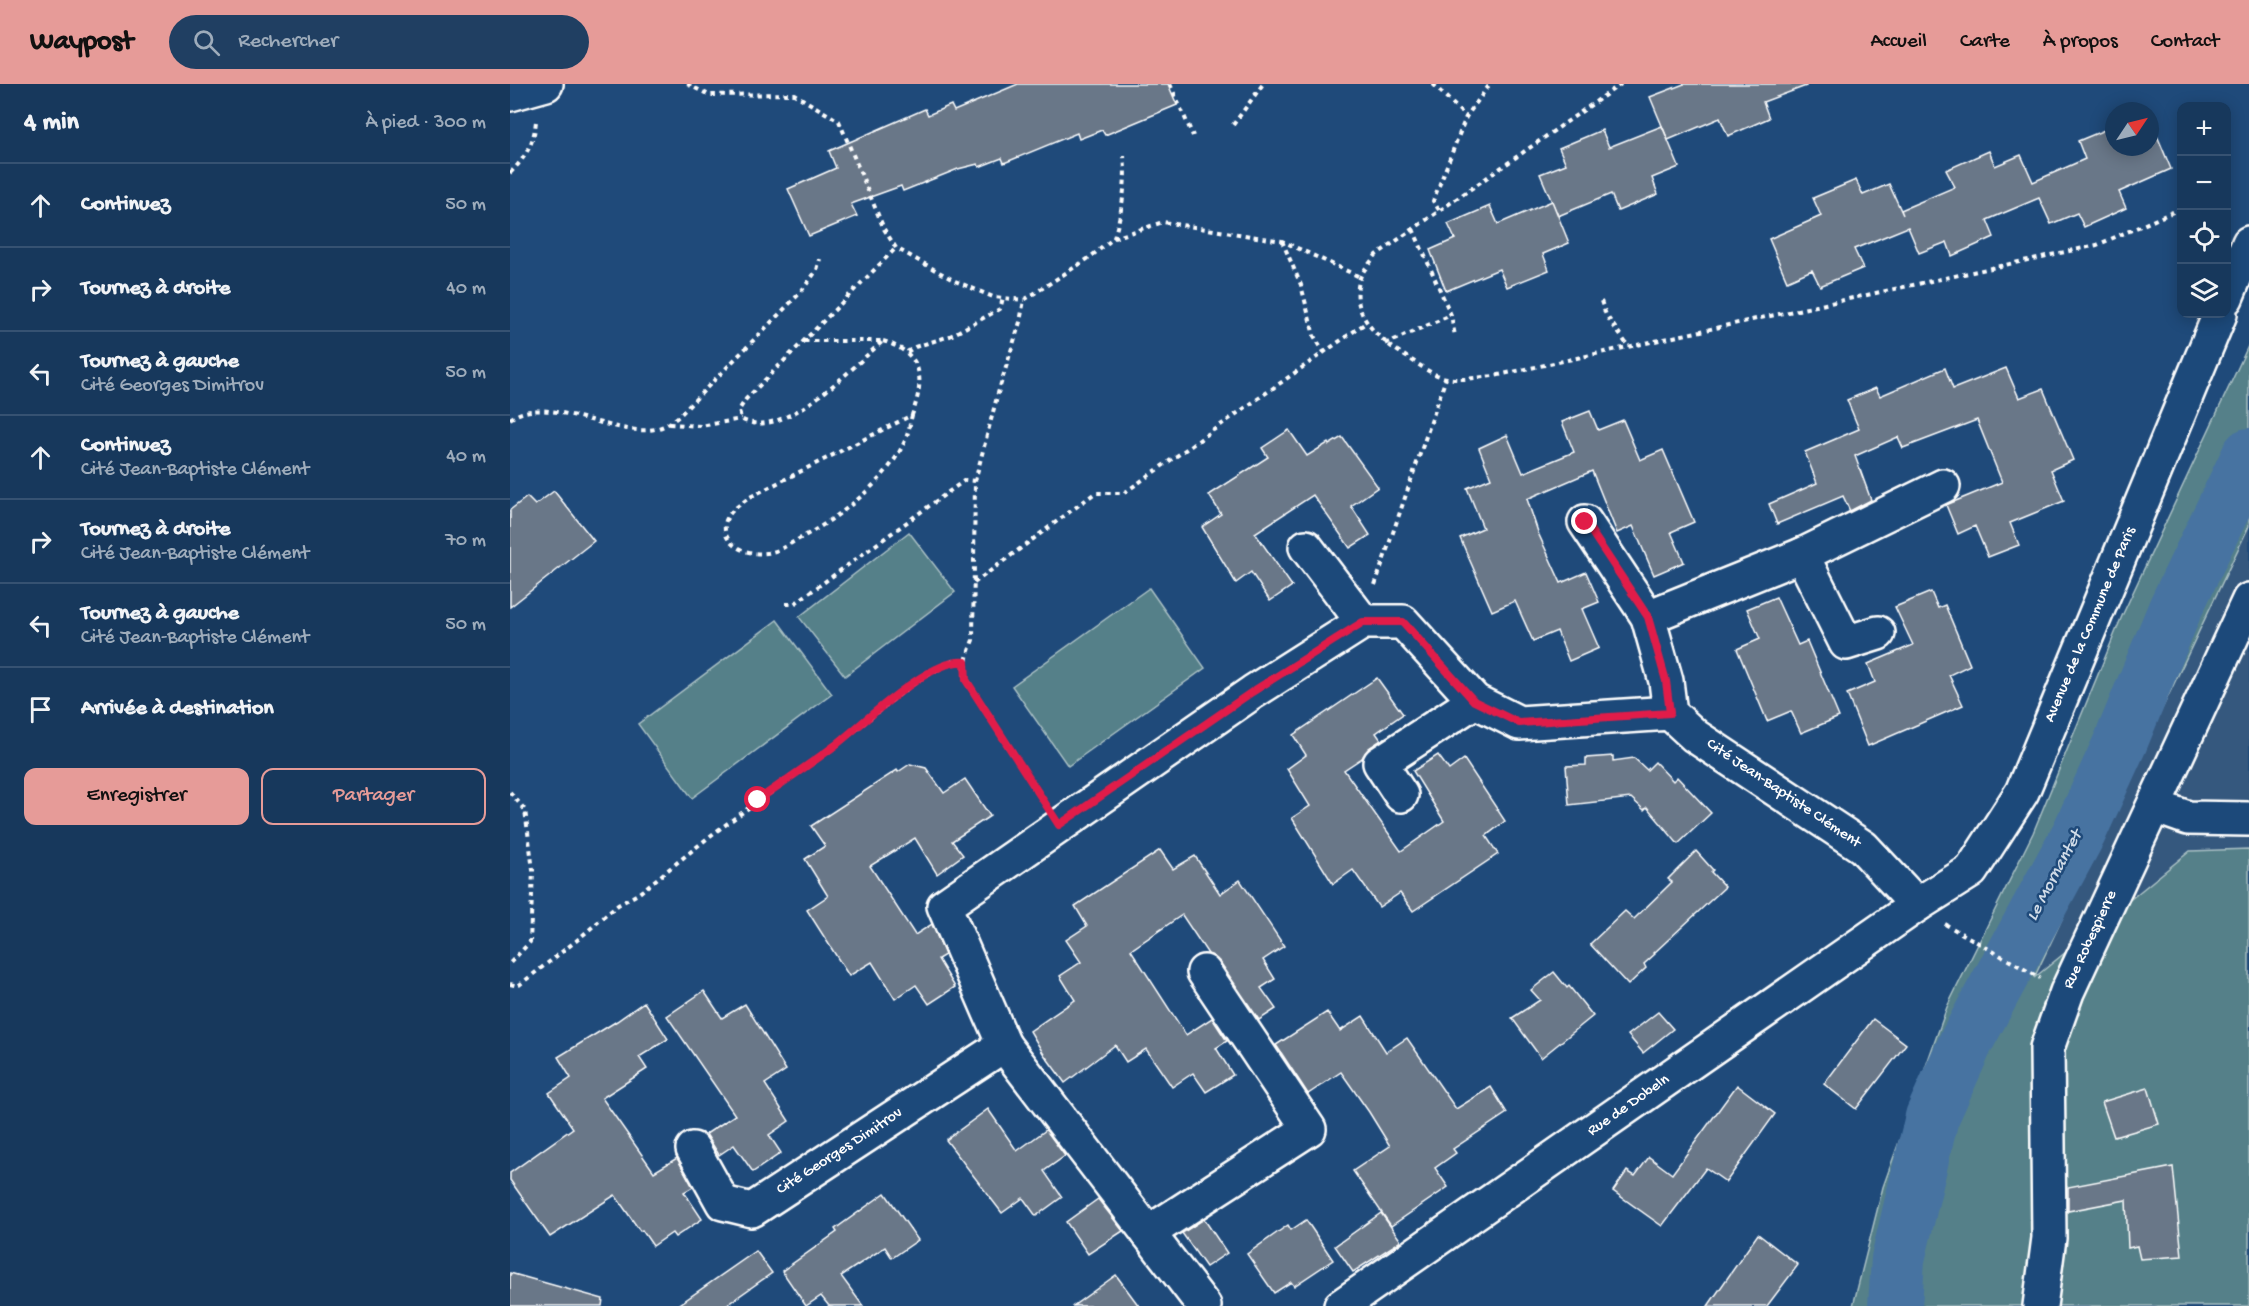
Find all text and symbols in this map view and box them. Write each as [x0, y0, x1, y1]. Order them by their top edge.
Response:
search box [169, 15, 589, 69]
text: Waypost [30, 26, 133, 59]
icon: search [190, 26, 223, 59]
text: Rechercher [238, 29, 338, 55]
text: Accueil [1870, 30, 1927, 55]
text: Carte [1960, 30, 2010, 55]
text: À propos [2043, 30, 2118, 55]
text: Contact [2151, 30, 2219, 55]
north arrow [2105, 102, 2159, 156]
map controls [2177, 102, 2231, 318]
button: + [2177, 102, 2231, 156]
text: 4 min [24, 108, 79, 139]
text: À pied · 300 m [365, 112, 486, 135]
button: − [2177, 156, 2231, 210]
icon: ahead [24, 189, 57, 222]
text: Continuez [81, 192, 170, 218]
text: 50 m [445, 194, 486, 217]
button: locate [2177, 210, 2231, 264]
button: layers [2177, 264, 2231, 318]
icon: right [24, 273, 57, 306]
text: Tournez à droite [81, 276, 230, 302]
text: 40 m [446, 278, 486, 301]
text: Tournez à gauche [81, 349, 239, 375]
icon: left [24, 357, 57, 390]
text: 50 m [445, 362, 486, 385]
text: Cité Georges Dimitrov [81, 375, 264, 398]
text: Continuez [81, 433, 170, 459]
icon: ahead [24, 441, 57, 474]
text: 40 m [446, 446, 486, 469]
text: Cité Jean-Baptiste Clément [81, 459, 309, 482]
route end [1571, 508, 1597, 534]
text: Tournez à droite [81, 517, 230, 543]
street label: Avenue de la Commune de Paris [2041, 523, 2141, 726]
icon: right [24, 525, 57, 558]
text: 70 m [445, 530, 486, 553]
text: Cité Jean-Baptiste Clément [81, 543, 309, 566]
text: Tournez à gauche [81, 601, 239, 627]
icon: left [24, 609, 57, 642]
text: 50 m [445, 614, 486, 637]
text: Cité Jean-Baptiste Clément [81, 627, 309, 650]
icon: arrive [24, 693, 57, 726]
text: Arrivée à destination [81, 696, 274, 722]
street label: Cité Jean-Baptiste Clément [1702, 735, 1865, 854]
button: Enregistrer [24, 768, 249, 825]
button: Partager [261, 768, 486, 825]
route start [744, 786, 770, 812]
water label: Le Mornantet [2022, 824, 2089, 925]
street label: Rue Robespierre [2060, 887, 2122, 992]
street label: Rue de Dobeln [1584, 1070, 1674, 1141]
street label: Cité Georges Dimitrov [773, 1104, 907, 1200]

